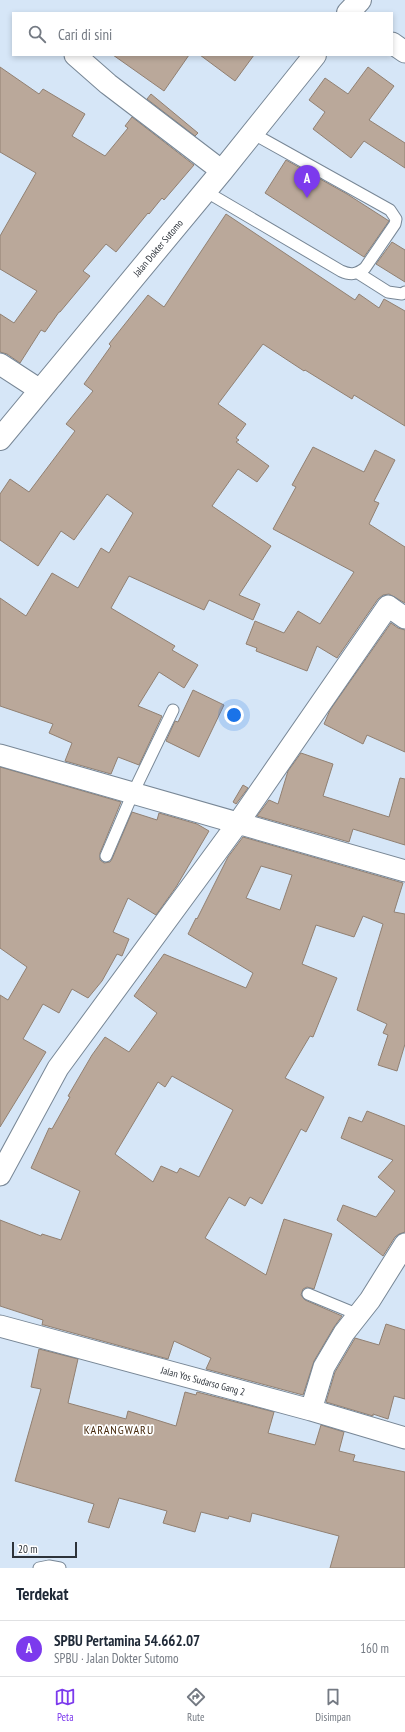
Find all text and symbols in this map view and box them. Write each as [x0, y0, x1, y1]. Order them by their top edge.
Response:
search box [12, 12, 393, 56]
icon: search [26, 23, 48, 45]
text: Cari di sini [58, 25, 112, 44]
pin: A [294, 165, 320, 198]
street label: Jalan Dokter Sutomo [130, 217, 186, 280]
your location [224, 705, 244, 725]
street label: Jalan Yos Sudarso Gang 2 [159, 1363, 246, 1398]
district label: KARANGWARU [84, 1422, 154, 1437]
scale bar [12, 1540, 77, 1559]
text: 20 m [18, 1542, 37, 1556]
text: Terdekat [16, 1583, 68, 1605]
text: SPBU Pertamina 54.662.07 [54, 1631, 200, 1650]
text: A [26, 1640, 32, 1657]
text: 160 m [360, 1640, 389, 1657]
text: SPBU · Jalan Dokter Sutomo [54, 1650, 179, 1667]
tab: Peta [54, 1686, 76, 1724]
tab: Rute [185, 1686, 207, 1724]
tab: Disimpan [315, 1686, 351, 1724]

